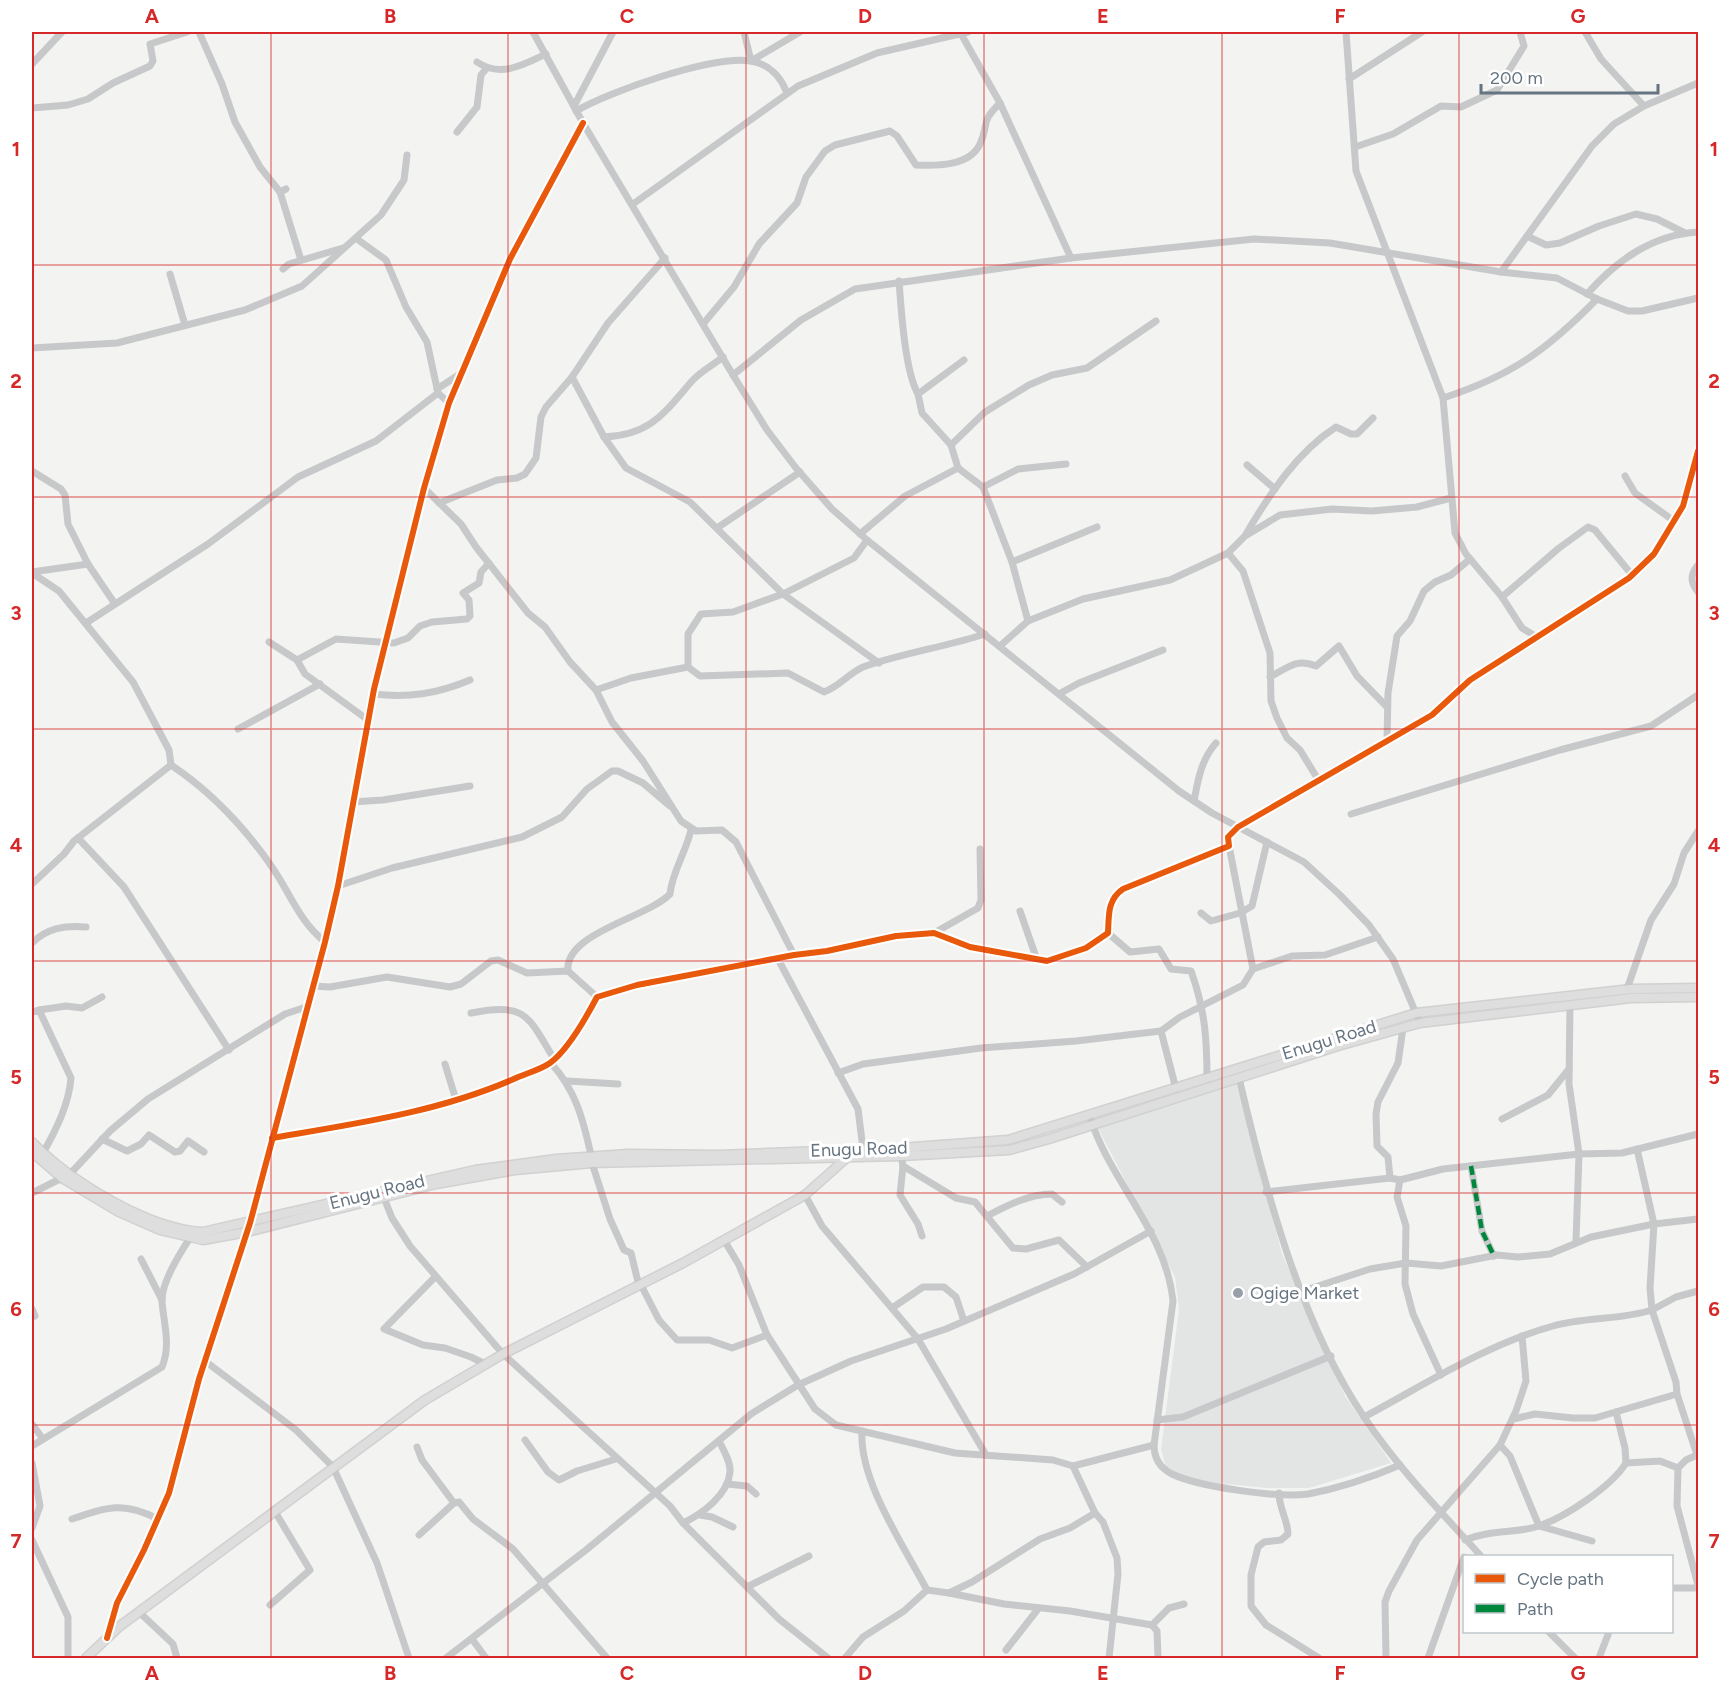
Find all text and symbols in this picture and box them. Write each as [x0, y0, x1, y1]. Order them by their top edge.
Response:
text: A [145, 4, 160, 28]
text: B [384, 4, 396, 28]
text: C [620, 4, 634, 28]
text: D [858, 4, 872, 28]
text: E [1097, 4, 1109, 28]
text: F [1334, 4, 1346, 28]
text: G [1571, 4, 1586, 28]
scale bar [1481, 57, 1658, 95]
text: 200 m [1490, 67, 1543, 89]
text: 1 [12, 137, 20, 161]
text: 1 [1710, 137, 1718, 161]
text: 2 [10, 369, 22, 393]
text: 2 [1708, 369, 1720, 393]
text: 3 [10, 601, 22, 625]
text: 3 [1708, 601, 1720, 625]
text: 4 [10, 833, 23, 857]
text: 4 [1708, 833, 1721, 857]
street label: Enugu Road [1279, 1015, 1379, 1065]
text: 5 [10, 1065, 22, 1089]
text: 5 [1708, 1065, 1720, 1089]
street label: Enugu Road [810, 1136, 908, 1162]
street label: Enugu Road [327, 1170, 427, 1214]
place label: Ogige Market [1250, 1282, 1359, 1304]
marker: Ogige Market [1231, 1286, 1245, 1300]
text: 6 [10, 1297, 22, 1321]
text: 6 [1708, 1297, 1720, 1321]
text: 7 [10, 1529, 22, 1553]
text: 7 [1708, 1529, 1720, 1553]
legend [1463, 1555, 1673, 1633]
text: Cycle path [1517, 1568, 1604, 1590]
text: Path [1517, 1598, 1553, 1620]
text: A [145, 1661, 160, 1685]
text: B [384, 1661, 396, 1685]
text: C [620, 1661, 634, 1685]
text: D [858, 1661, 872, 1685]
text: E [1097, 1661, 1109, 1685]
text: F [1334, 1661, 1346, 1685]
text: G [1571, 1661, 1586, 1685]

